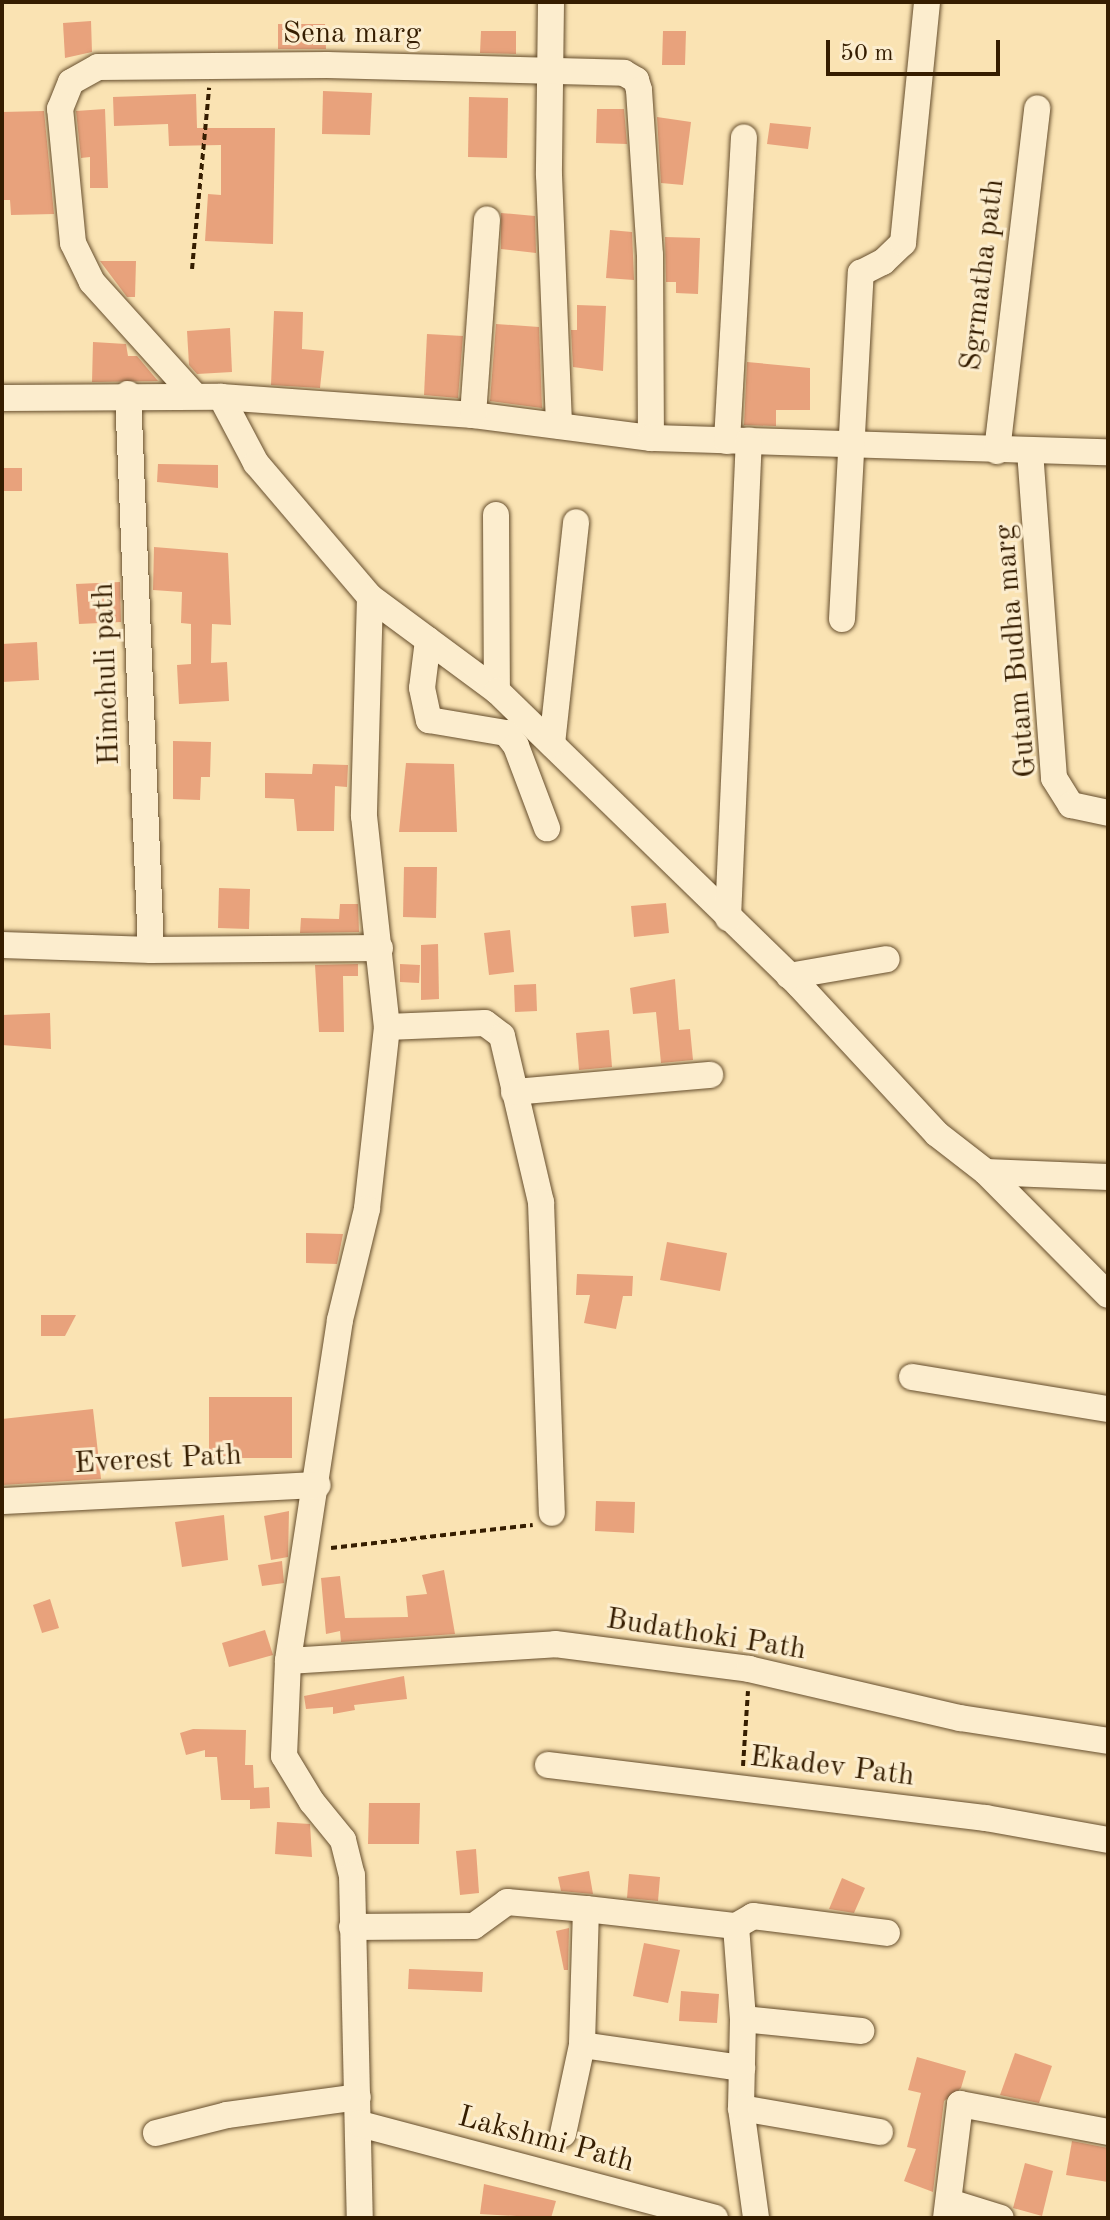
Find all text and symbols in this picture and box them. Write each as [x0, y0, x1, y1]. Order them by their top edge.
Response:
street label: Sena marg [283, 16, 421, 52]
scale bar [830, 24, 1004, 74]
text: 50 m [840, 42, 894, 66]
street label: Sgrmatha path [953, 177, 1013, 373]
street label: Gutam Budha marg [987, 523, 1045, 779]
street label: Himchuli path [86, 582, 128, 766]
street label: Everest Path [73, 1438, 243, 1482]
street label: Budathoki Path [604, 1601, 808, 1669]
street label: Ekadev Path [748, 1739, 916, 1795]
street label: Lakshmi Path [454, 2099, 638, 2181]

